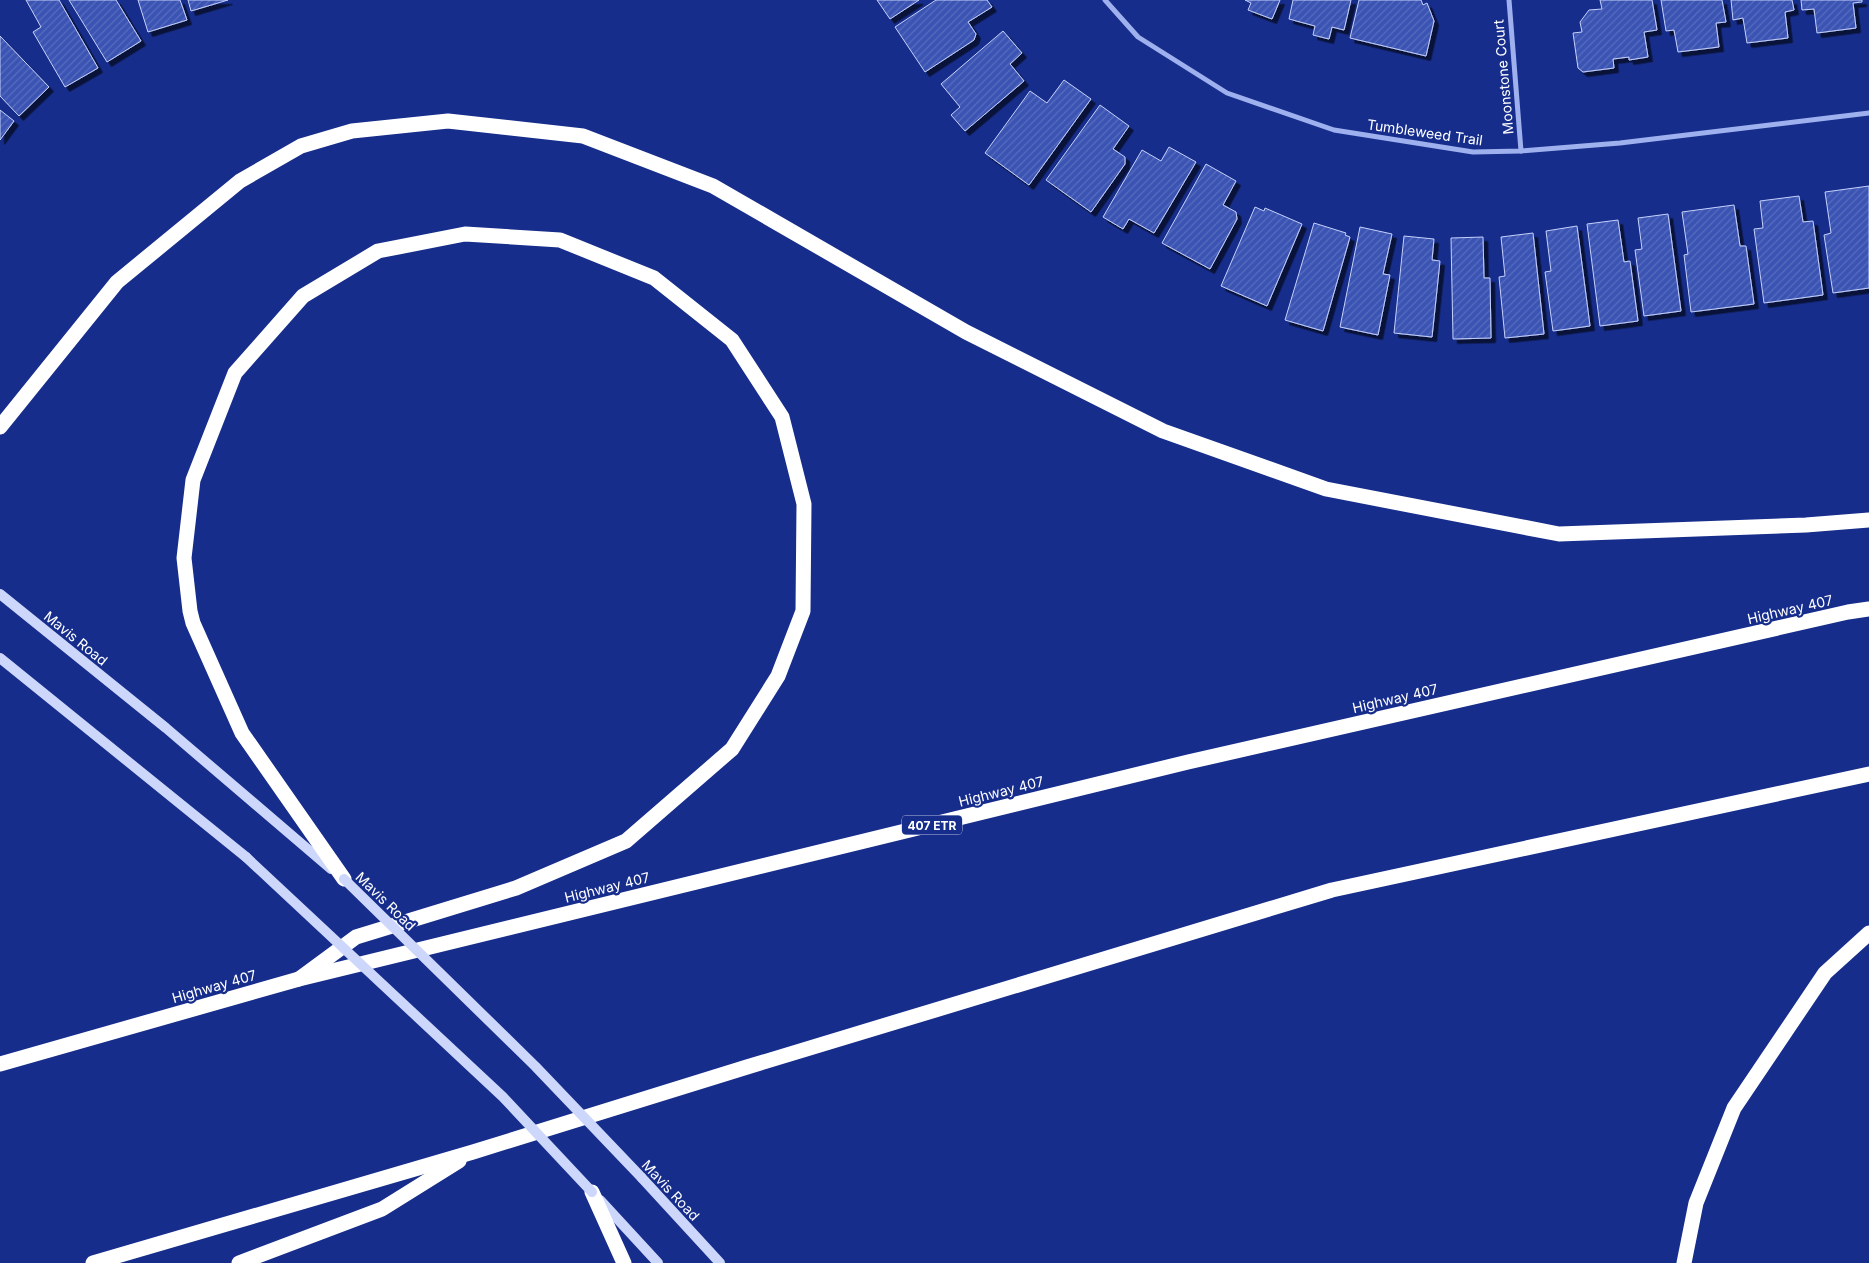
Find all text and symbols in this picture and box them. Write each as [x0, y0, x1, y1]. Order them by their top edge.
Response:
street label: Moonstone Court [1489, 18, 1516, 135]
street label: Tumbleweed Trail [1366, 115, 1484, 149]
street label: Highway 407 [1746, 591, 1834, 627]
street label: Mavis Road [41, 607, 111, 669]
street label: Highway 407 [1351, 680, 1439, 716]
street label: Highway 407 [957, 772, 1045, 810]
road number: 407 ETR [902, 816, 962, 834]
street label: Mavis Road [353, 868, 419, 934]
street label: Highway 407 [563, 868, 651, 906]
street label: Highway 407 [170, 966, 258, 1006]
street label: Mavis Road [639, 1156, 703, 1224]

